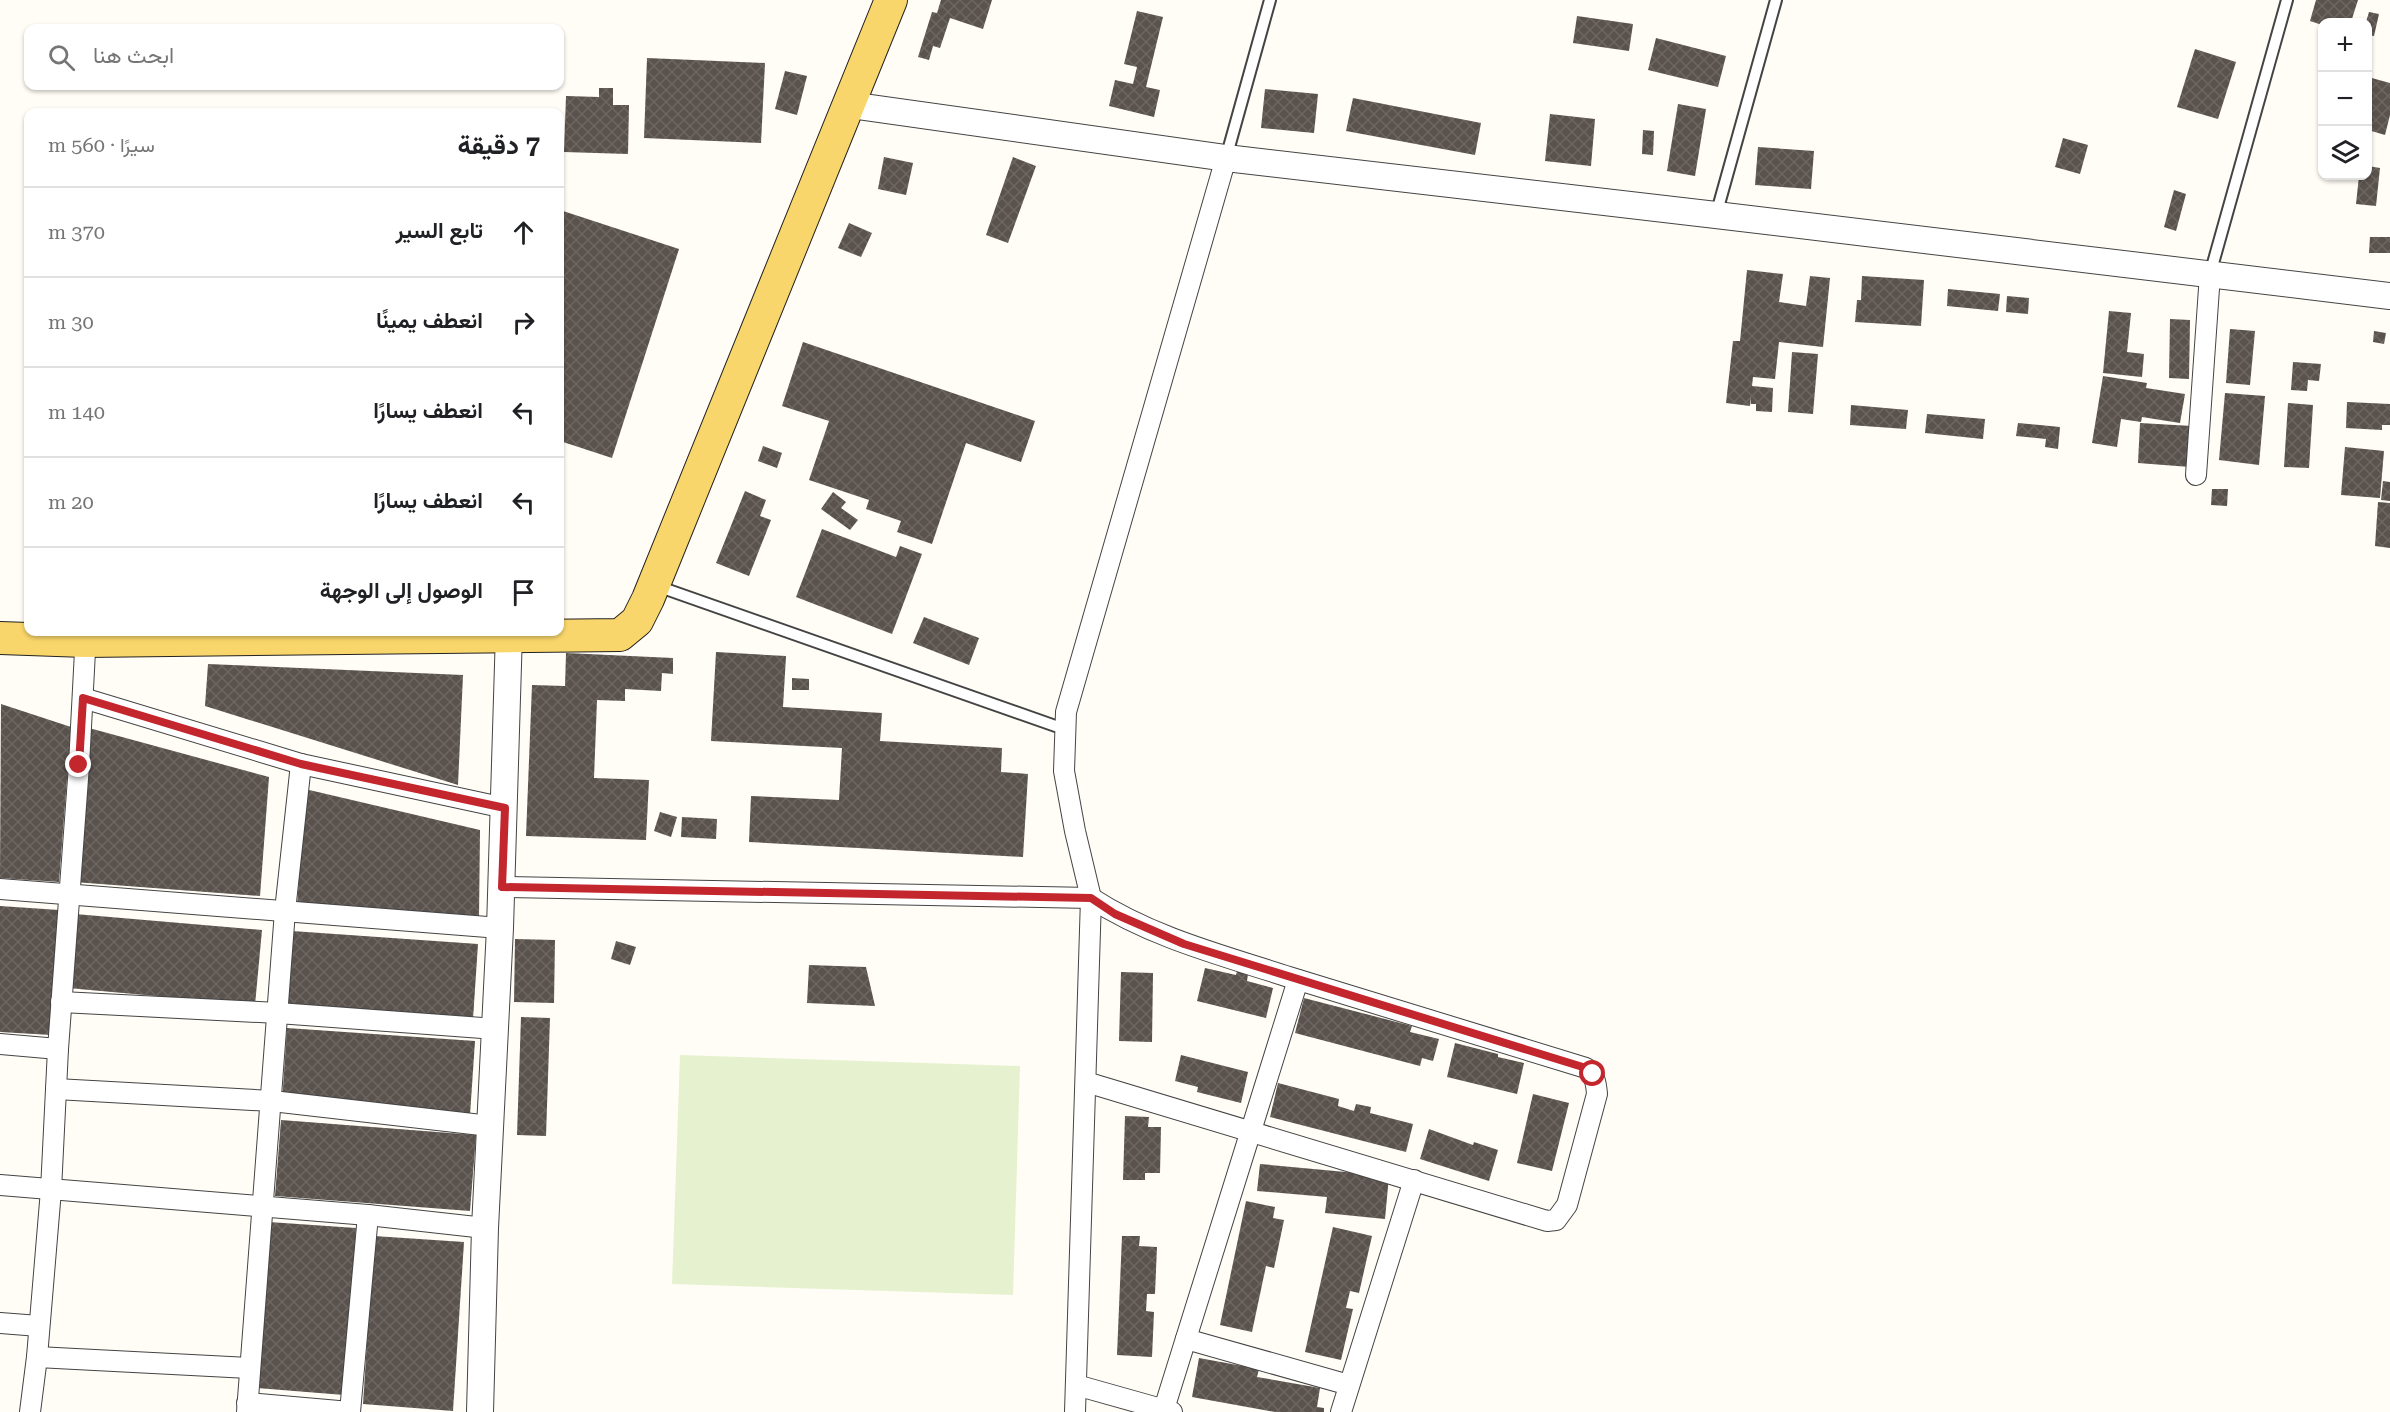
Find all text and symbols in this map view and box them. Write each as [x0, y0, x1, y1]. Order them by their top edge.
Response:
map controls [2318, 18, 2372, 180]
button: + [2318, 18, 2372, 72]
search box [24, 24, 564, 90]
icon: search [45, 41, 78, 74]
text: ابحث هنا [93, 43, 174, 68]
button: − [2318, 72, 2372, 126]
button: layers [2318, 126, 2372, 180]
text: 7 دقيقة [458, 130, 540, 160]
text: سيرًا · 560 m [48, 133, 155, 157]
icon: ahead [507, 216, 540, 249]
text: تابع السير [395, 218, 483, 243]
text: 370 m [48, 220, 105, 244]
icon: right [507, 306, 540, 339]
text: انعطف يمينًا [376, 308, 483, 333]
text: 30 m [48, 310, 94, 334]
icon: left [507, 396, 540, 429]
text: انعطف يسارًا [373, 398, 483, 423]
text: 140 m [48, 400, 105, 424]
icon: left [507, 486, 540, 519]
text: انعطف يسارًا [373, 488, 483, 513]
text: 20 m [48, 490, 94, 514]
icon: arrive [507, 576, 540, 609]
text: الوصول إلى الوجهة [320, 578, 483, 603]
route end [65, 751, 91, 777]
route start [1579, 1060, 1605, 1086]

